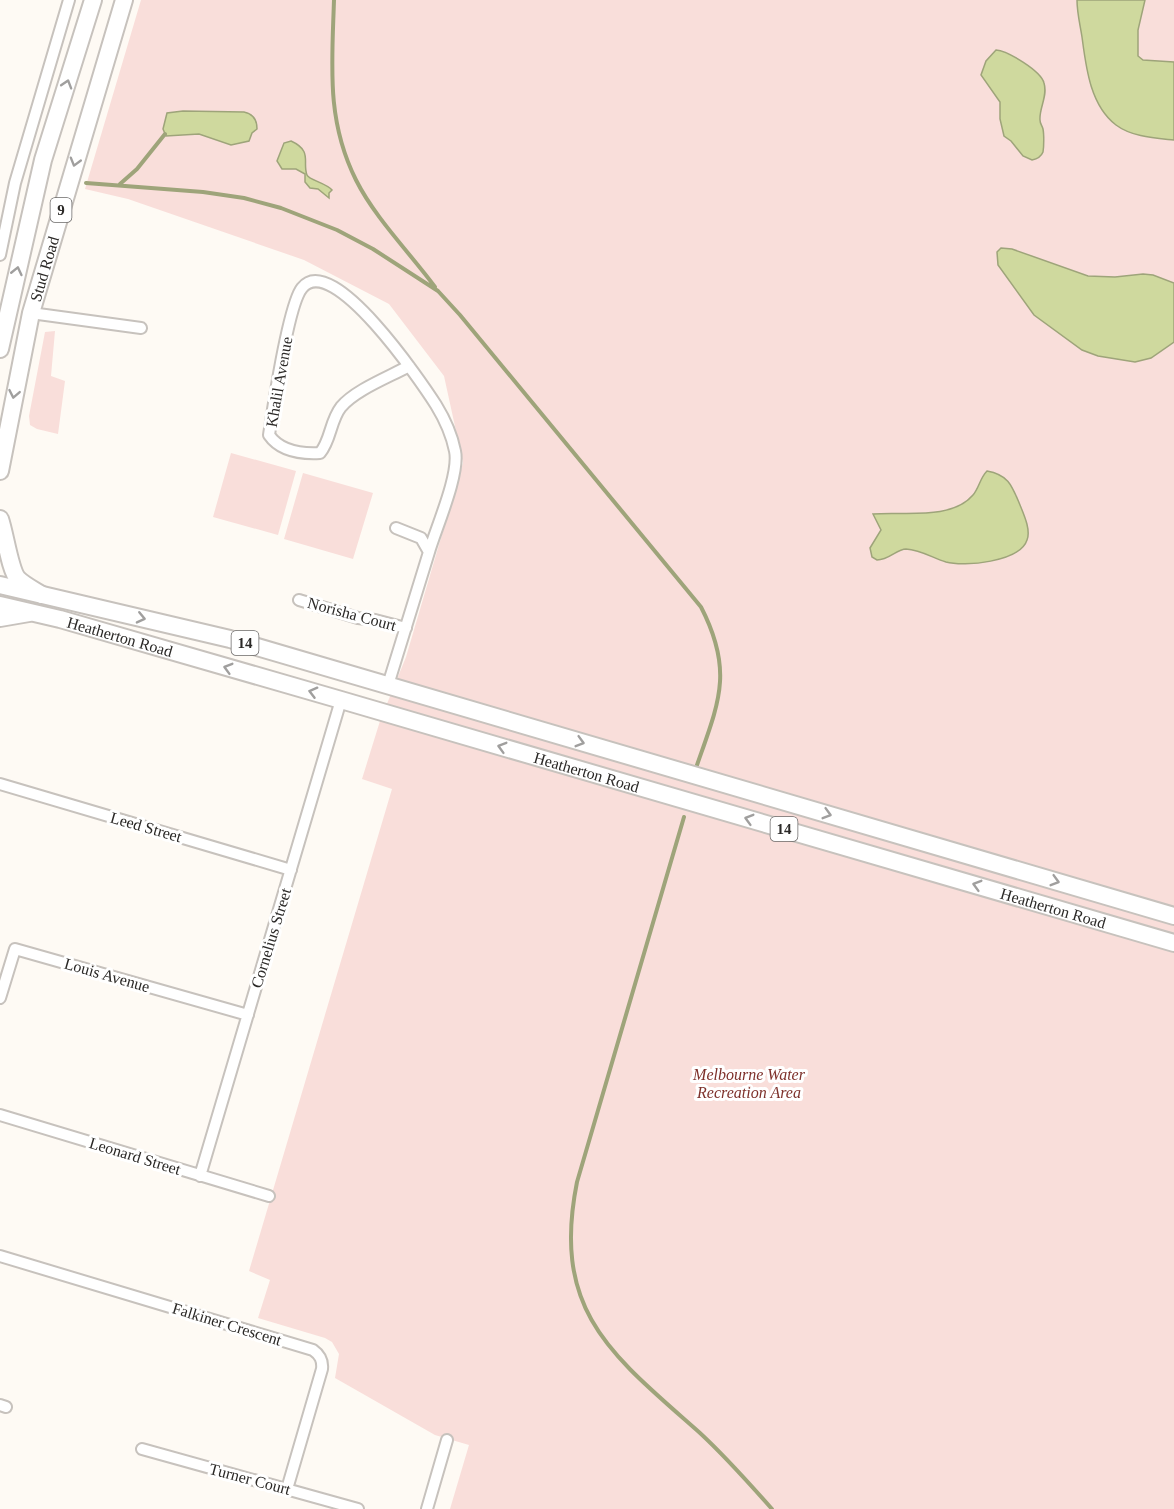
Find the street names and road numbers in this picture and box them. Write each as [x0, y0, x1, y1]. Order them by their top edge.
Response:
road number: 9 [50, 198, 72, 222]
street label: Stud Road [26, 234, 62, 304]
street label: Khalil Avenue [263, 335, 295, 429]
street label: Norisha Court [306, 594, 399, 634]
street label: Heatherton Road [65, 613, 175, 660]
road number: 14 [232, 631, 258, 655]
street label: Heatherton Road [532, 748, 641, 795]
street label: Leed Street [108, 809, 184, 845]
road number: 14 [770, 817, 798, 841]
street label: Heatherton Road [999, 884, 1108, 931]
street label: Cornelius Street [248, 885, 294, 990]
street label: Louis Avenue [62, 955, 152, 995]
street label: Leonard Street [87, 1134, 183, 1178]
street label: Falkiner Crescent [170, 1299, 284, 1349]
street label: Turner Court [208, 1460, 293, 1498]

